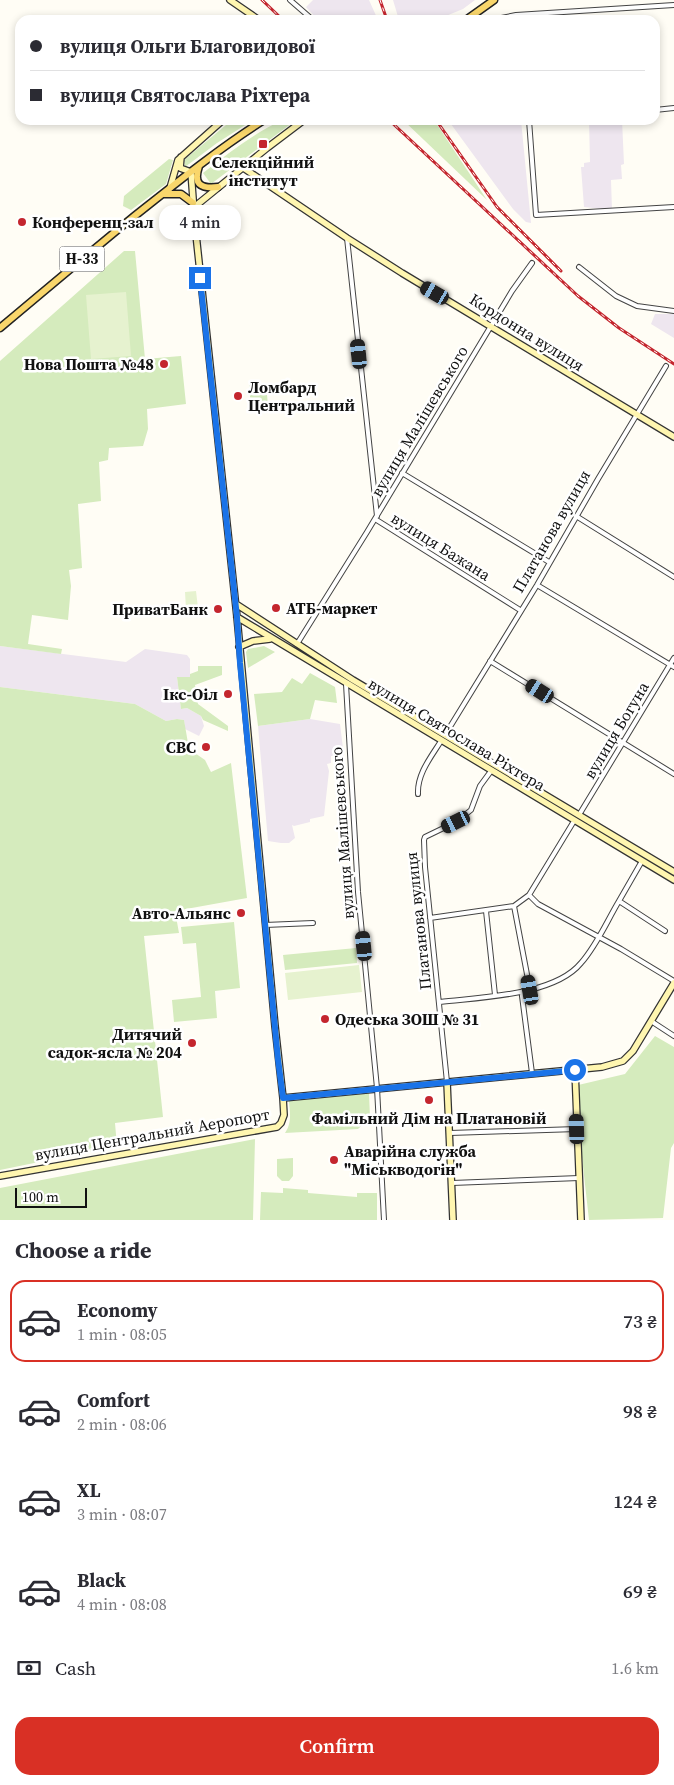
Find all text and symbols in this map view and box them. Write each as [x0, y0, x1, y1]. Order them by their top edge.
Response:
text: вулиця Ольги Благовидової [60, 33, 315, 59]
text: вулиця Святослава Ріхтера [60, 82, 310, 108]
marker: Селекційний інститут [257, 138, 269, 150]
place label: Селекційний інститут [212, 151, 315, 191]
callout: 4 min [159, 206, 241, 240]
place label: Конференц-зал [32, 211, 154, 233]
text: 4 min [179, 211, 221, 233]
marker: Конференц-зал [16, 216, 28, 228]
road number: Н-33 [59, 246, 104, 272]
route end [189, 267, 211, 289]
car [418, 279, 451, 307]
street label: Кордонна вулиця [466, 288, 588, 376]
car [349, 338, 368, 370]
street label: вулиця Малішевського [365, 341, 473, 501]
place label: Нова Пошта №48 [24, 353, 154, 375]
marker: Нова Пошта №48 [158, 358, 170, 370]
place label: Ломбард Центральний [248, 376, 356, 416]
marker: Ломбард Центральний [232, 390, 244, 402]
street label: Платанова вулиця [507, 466, 595, 596]
street label: вулиця Бажана [387, 507, 496, 586]
place label: АТБ-маркет [286, 597, 378, 619]
place label: ПриватБанк [112, 598, 209, 620]
marker: АТБ-маркет [270, 602, 282, 614]
marker: ПриватБанк [212, 603, 224, 615]
street label: вулиця Святослава Ріхтера [364, 672, 550, 796]
car [523, 677, 556, 705]
street label: вулиця Богуна [578, 677, 654, 783]
place label: Ікс-Оіл [163, 683, 218, 705]
marker: Ікс-Оіл [222, 688, 234, 700]
place label: СВС [166, 736, 196, 758]
marker: СВС [200, 741, 212, 753]
street label: вулиця Малішевського [325, 746, 359, 920]
car [439, 809, 472, 835]
street label: Платанова вулиця [400, 851, 436, 991]
place label: Авто-Альянс [132, 902, 231, 924]
marker: Авто-Альянс [235, 907, 247, 919]
car [354, 930, 373, 962]
car [520, 974, 539, 1006]
place label: Одеська ЗОШ № 31 [335, 1008, 480, 1030]
marker: Одеська ЗОШ № 31 [319, 1013, 331, 1025]
place label: Дитячий садок-ясла № 204 [48, 1023, 182, 1063]
marker: Дитячий садок-ясла № 204 [186, 1037, 198, 1049]
route start [564, 1059, 586, 1081]
marker: Фамільний Дім на Платановій [423, 1094, 435, 1106]
street label: вулиця Центральний Аеропорт [33, 1102, 272, 1166]
place label: Фамільний Дім на Платановій [312, 1107, 547, 1129]
car [568, 1114, 585, 1144]
place label: Аварійна служба "Міськводогін" [344, 1140, 477, 1180]
marker: Аварійна служба "Міськводогін" [328, 1154, 340, 1166]
scale bar [15, 1185, 88, 1208]
text: 100 m [22, 1187, 59, 1207]
text: Choose a ride [15, 1235, 152, 1265]
text: Economy [77, 1297, 158, 1323]
icon: car [17, 1299, 62, 1344]
text: 73 ₴ [623, 1308, 657, 1334]
text: 1 min · 08:05 [77, 1323, 167, 1345]
text: Comfort [77, 1387, 150, 1413]
icon: car [17, 1389, 62, 1434]
text: 98 ₴ [623, 1398, 657, 1424]
text: 2 min · 08:06 [77, 1413, 167, 1435]
text: XL [77, 1477, 100, 1503]
icon: car [17, 1479, 62, 1524]
text: 124 ₴ [613, 1488, 657, 1514]
text: 3 min · 08:07 [77, 1503, 167, 1525]
text: Black [77, 1567, 126, 1593]
icon: car [17, 1569, 62, 1614]
text: 69 ₴ [623, 1578, 657, 1604]
text: 4 min · 08:08 [77, 1593, 167, 1615]
icon: cash [15, 1654, 43, 1682]
text: Cash [55, 1655, 96, 1681]
text: 1.6 km [611, 1657, 659, 1679]
button: Confirm [15, 1717, 659, 1775]

